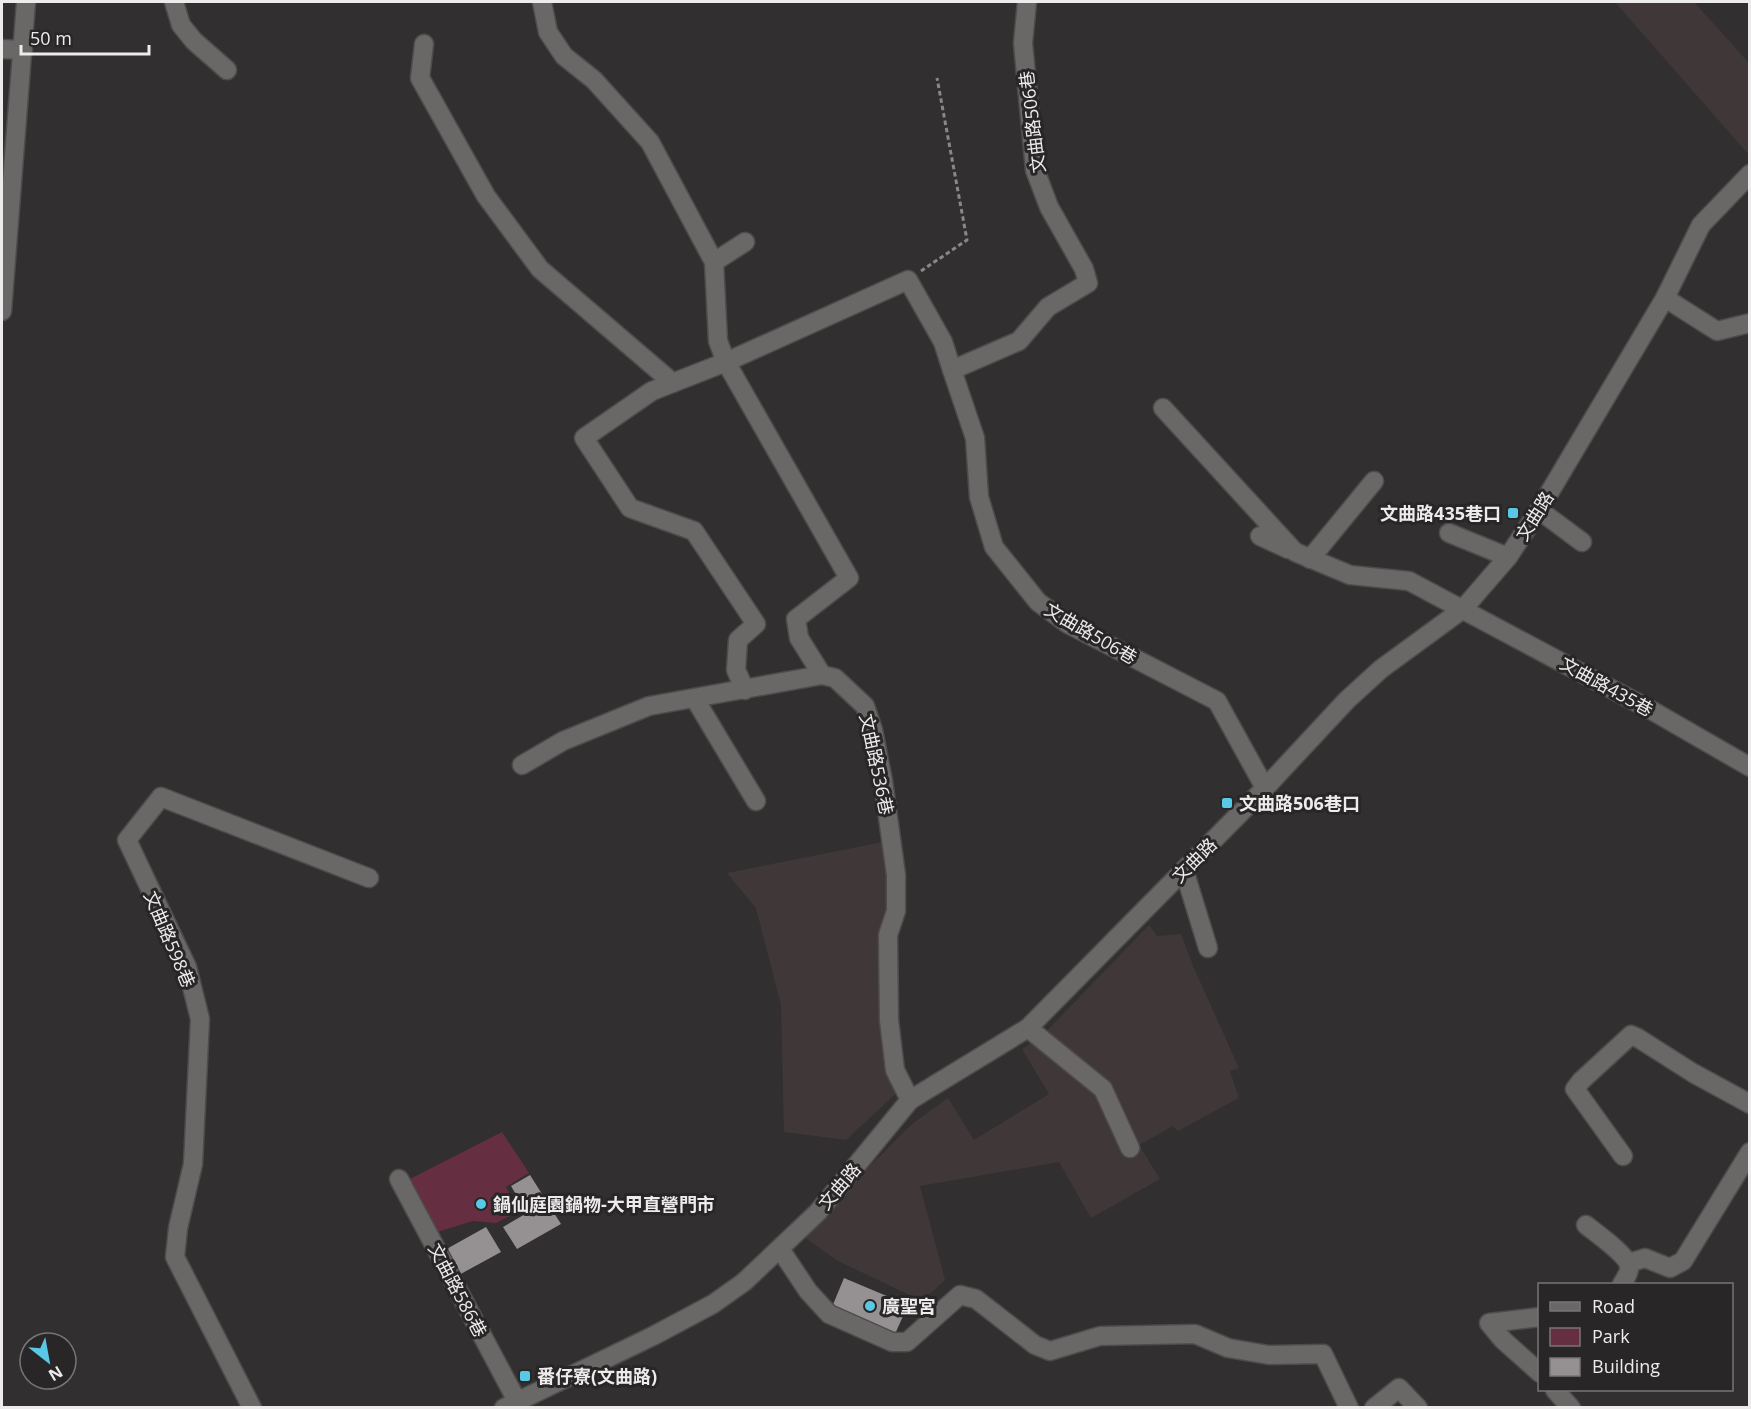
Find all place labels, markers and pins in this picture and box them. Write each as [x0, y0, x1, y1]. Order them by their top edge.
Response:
place label: 文曲路435巷口 [1380, 501, 1501, 525]
marker: 文曲路435巷口 [1506, 506, 1520, 520]
place label: 文曲路506巷口 [1239, 791, 1360, 815]
marker: 文曲路506巷口 [1220, 796, 1234, 810]
place label: 鍋仙庭園鍋物-大甲直營門市 [493, 1192, 715, 1216]
marker: 鍋仙庭園鍋物-大甲直營門市 [474, 1197, 488, 1211]
place label: 廣聖宮 [882, 1294, 936, 1318]
marker: 廣聖宮 [863, 1299, 877, 1313]
place label: 番仔寮(文曲路) [537, 1364, 657, 1388]
marker: 番仔寮(文曲路) [518, 1369, 532, 1383]

